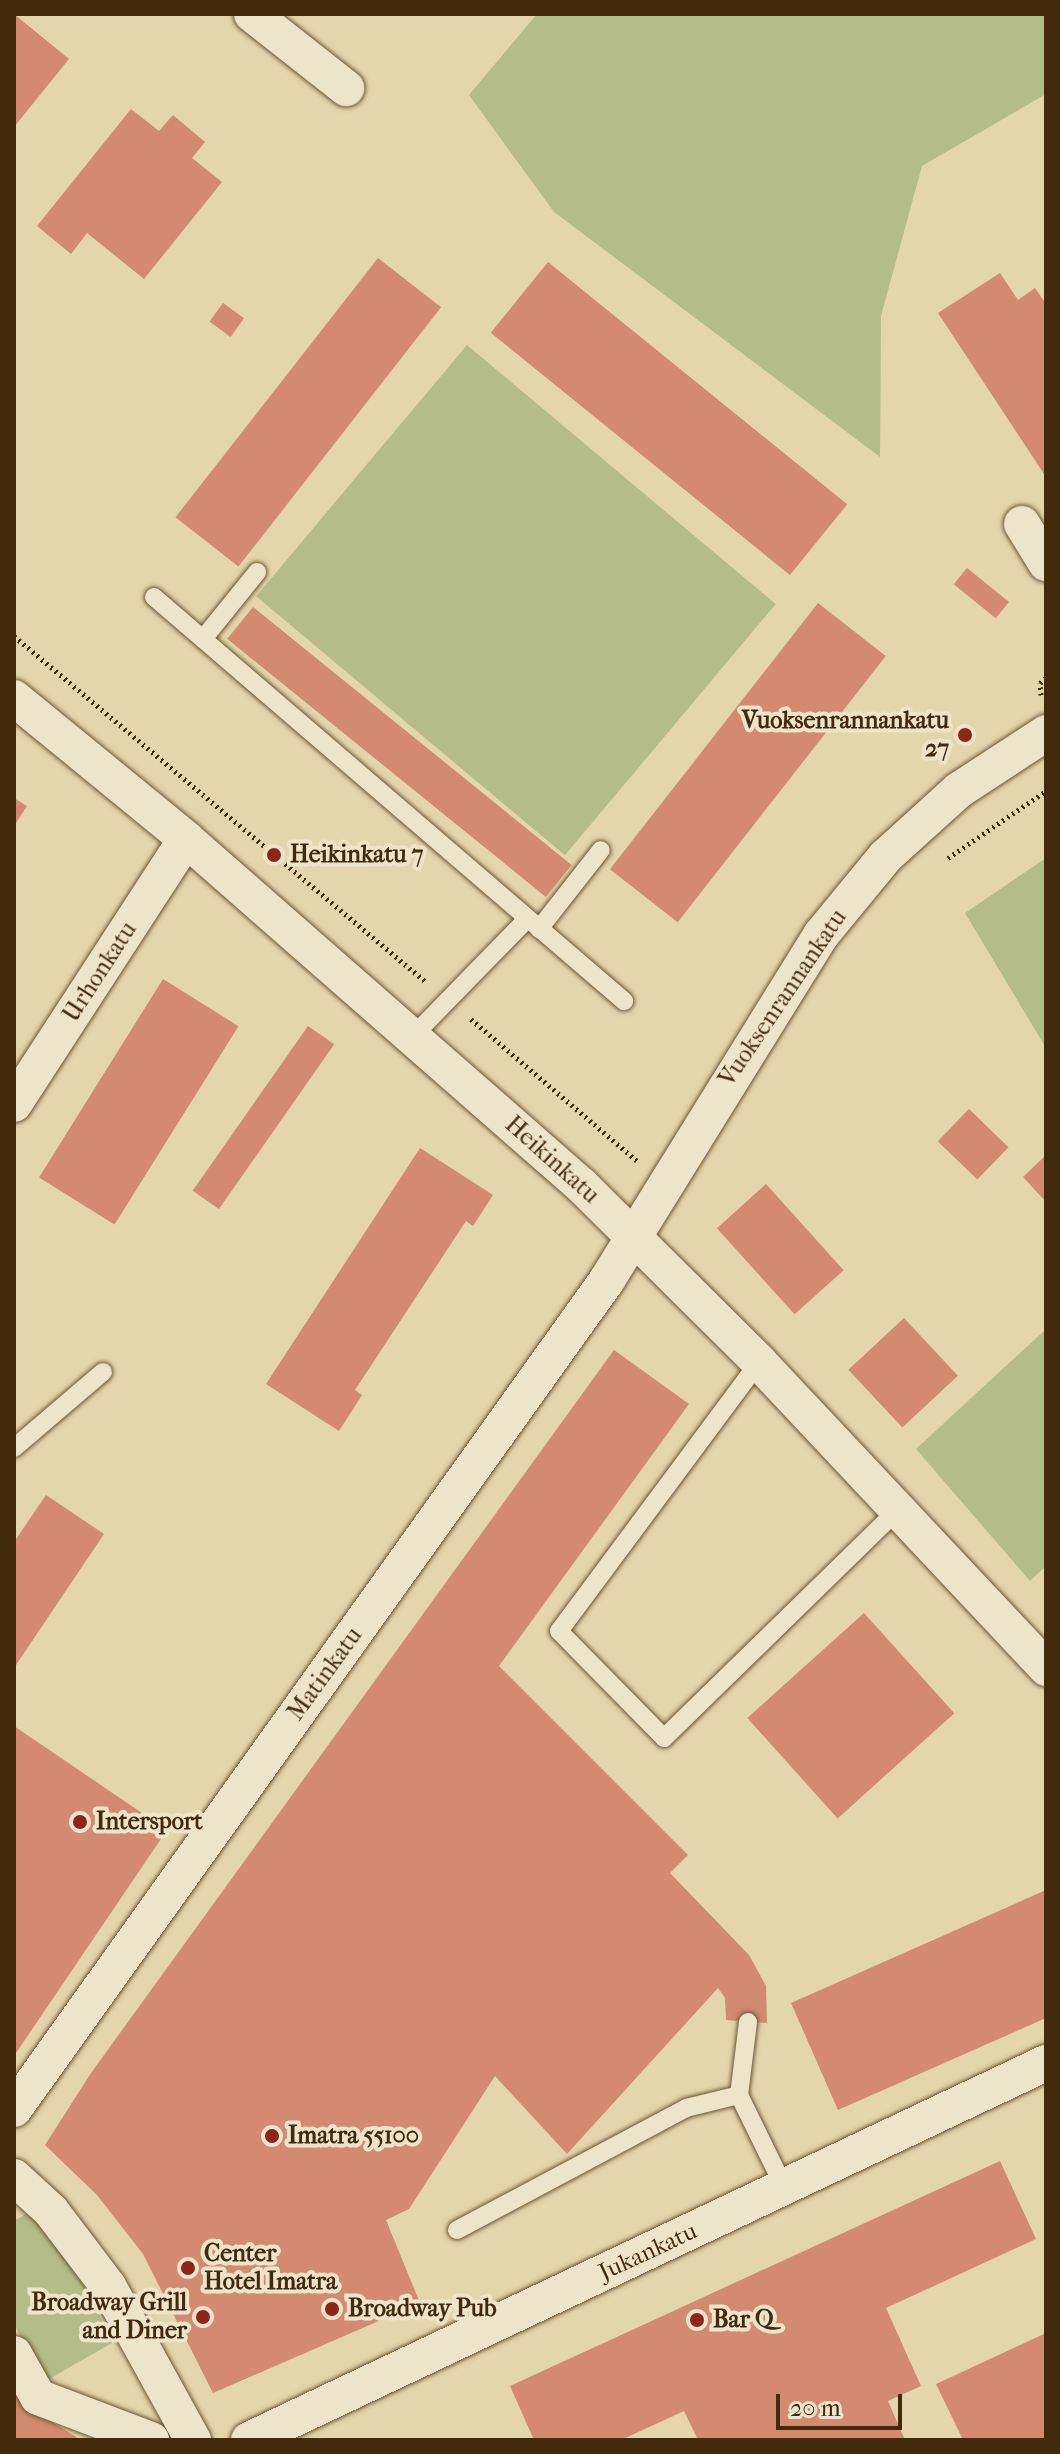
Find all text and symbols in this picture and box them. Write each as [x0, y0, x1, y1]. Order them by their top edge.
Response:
place label: Vuoksenrannankatu 27 [742, 707, 949, 763]
marker: Vuoksenrannankatu 27 [956, 726, 974, 744]
place label: Heikinkatu 7 [290, 841, 423, 869]
marker: Heikinkatu 7 [265, 846, 283, 864]
street label: Vuoksenrannankatu [713, 904, 853, 1092]
street label: Urhonkatu [57, 917, 143, 1027]
street label: Heikinkatu [499, 1110, 605, 1210]
street label: Matinkatu [282, 1622, 368, 1726]
place label: Intersport [96, 1808, 203, 1836]
marker: Intersport [71, 1813, 89, 1831]
place label: Imatra 55100 [288, 2122, 419, 2150]
marker: Imatra 55100 [263, 2127, 281, 2145]
street label: Jukankatu [594, 2217, 702, 2287]
place label: Center Hotel Imatra [204, 2240, 337, 2296]
marker: Center Hotel Imatra [179, 2259, 197, 2277]
place label: Broadway Grill and Diner [31, 2289, 187, 2345]
place label: Broadway Pub [348, 2295, 497, 2323]
marker: Broadway Pub [323, 2300, 341, 2318]
place label: Bar Q [713, 2306, 774, 2334]
marker: Broadway Grill and Diner [194, 2308, 212, 2326]
marker: Bar Q [688, 2311, 706, 2329]
scale bar [780, 2378, 906, 2428]
text: 20 m [790, 2394, 841, 2422]

